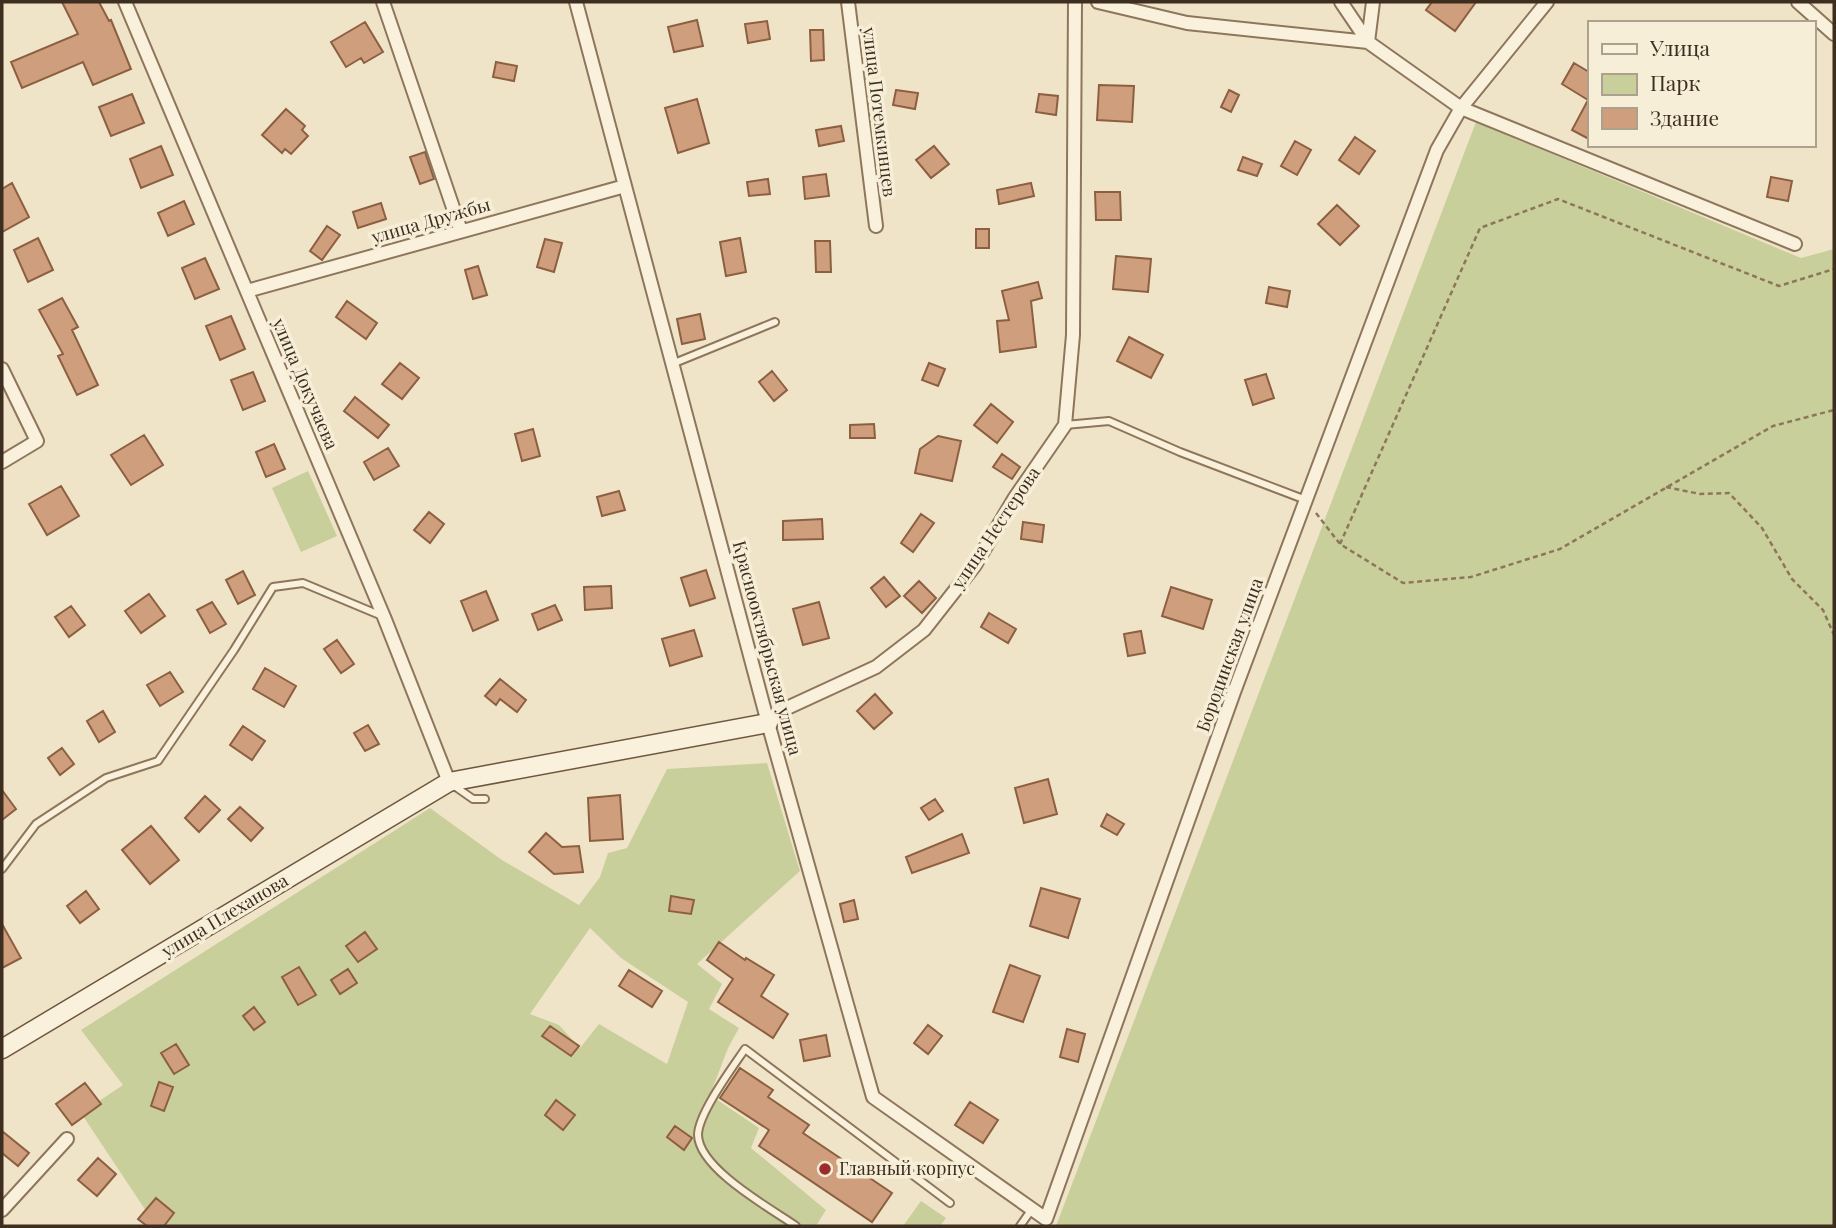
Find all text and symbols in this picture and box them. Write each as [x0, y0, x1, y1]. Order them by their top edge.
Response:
legend [1588, 21, 1815, 147]
street label: улица Потемкинцев [858, 25, 902, 198]
text: Улица [1649, 33, 1711, 61]
text: Парк [1650, 68, 1700, 96]
text: Здание [1650, 103, 1719, 131]
street label: улица Дружбы [368, 192, 493, 249]
street label: улица Докучаева [267, 313, 344, 453]
street label: улица Нестерова [945, 462, 1045, 594]
street label: Краснооктябрьская улица [728, 538, 808, 758]
street label: Бородинская улица [1190, 574, 1268, 735]
street label: улица Плеханова [156, 868, 292, 963]
place label: Главный корпус [839, 1156, 975, 1180]
marker: Главный корпус [817, 1161, 833, 1177]

